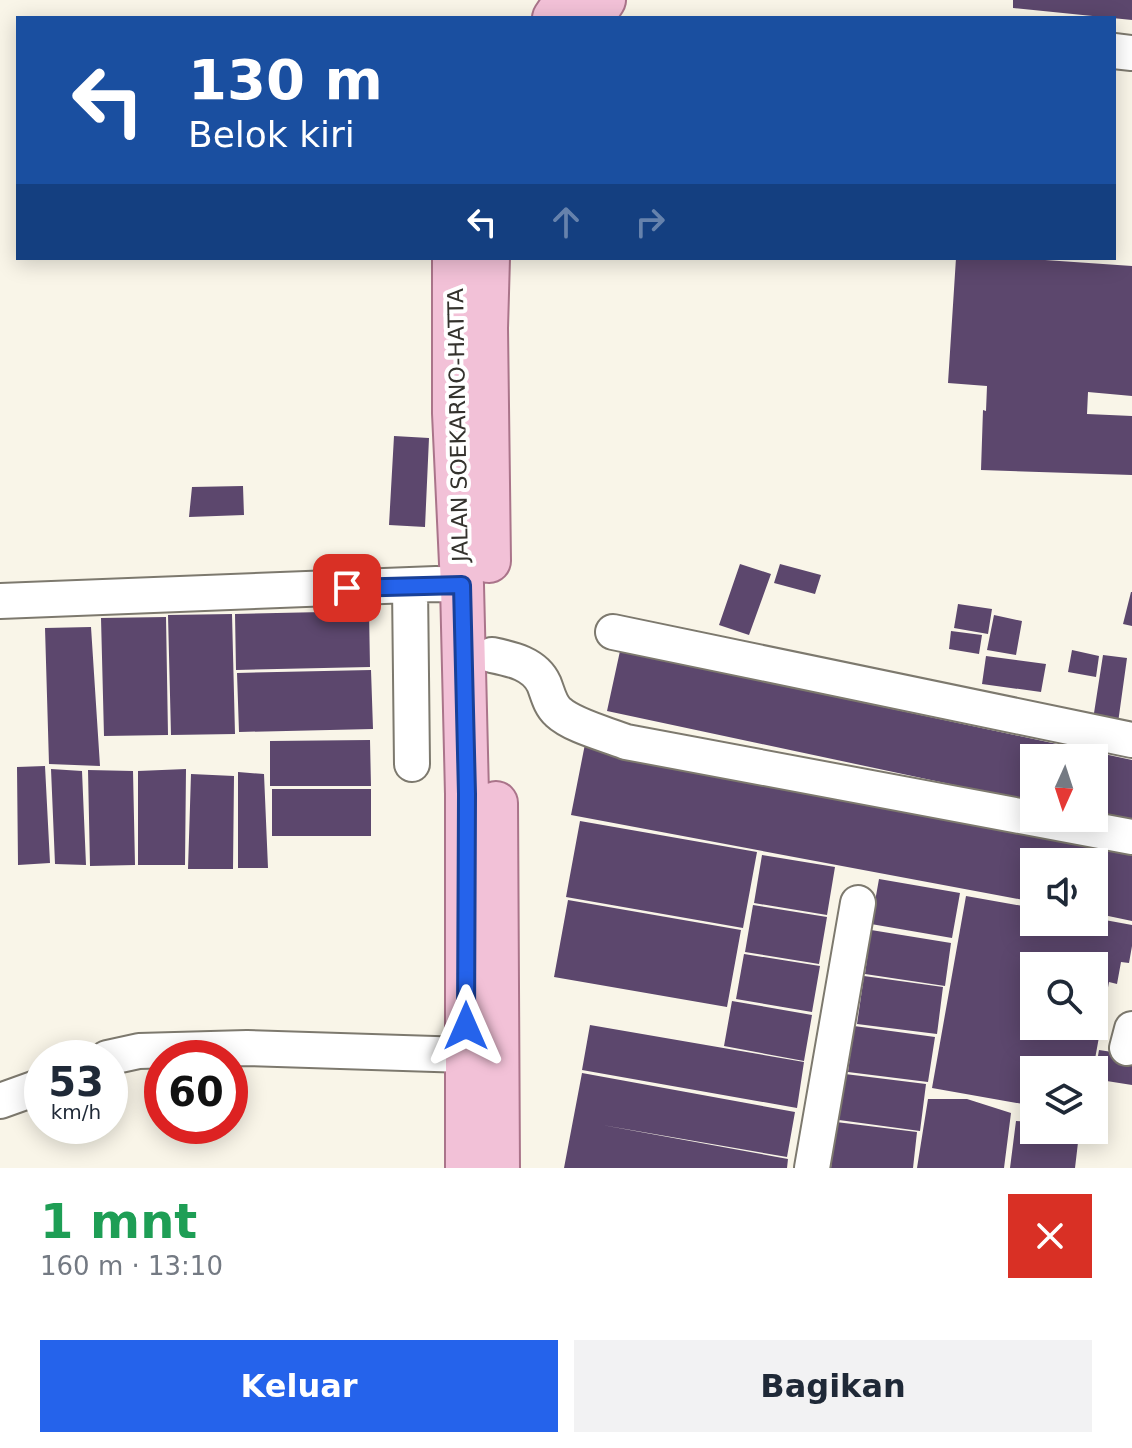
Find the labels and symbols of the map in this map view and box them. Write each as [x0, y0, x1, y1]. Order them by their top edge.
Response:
street label: JALAN SOEKARNO-HATTA [443, 288, 473, 564]
pin [313, 554, 381, 622]
north arrow [1020, 744, 1108, 832]
position arrow [424, 984, 508, 1068]
speed limit sign: 60 [144, 1040, 248, 1144]

